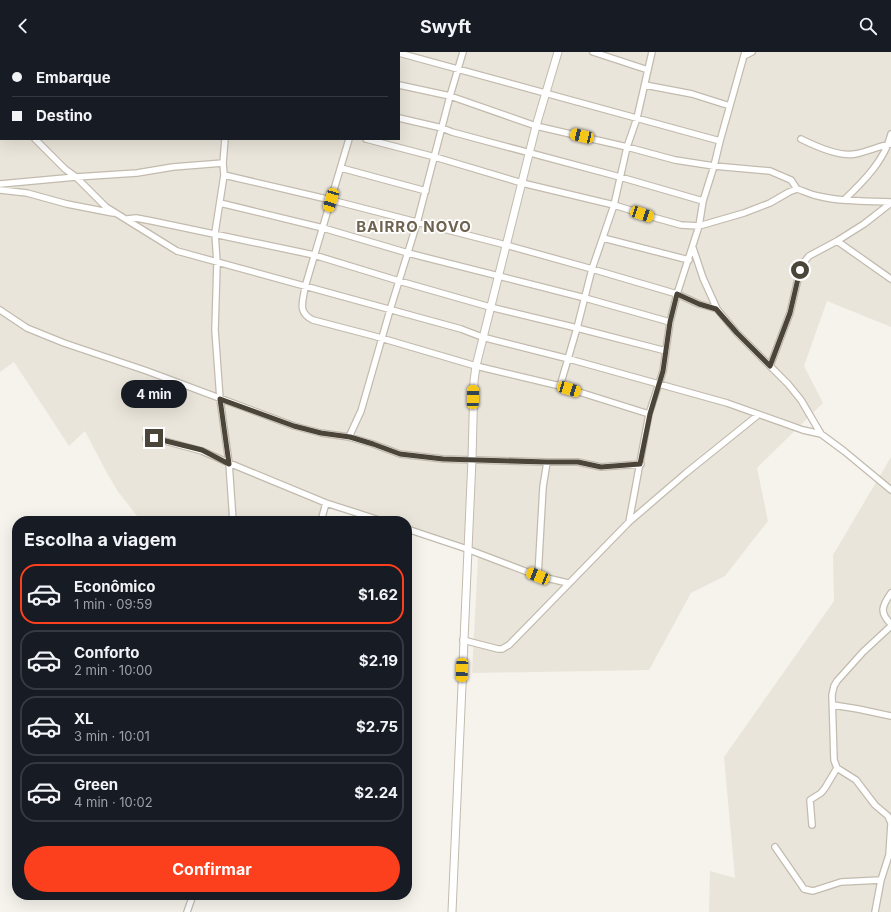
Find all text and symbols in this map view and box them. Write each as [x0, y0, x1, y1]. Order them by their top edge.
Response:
icon: back [12, 15, 34, 37]
icon: search [857, 15, 879, 37]
text: Swyft [420, 16, 471, 37]
text: Embarque [36, 68, 111, 87]
text: Destino [36, 106, 92, 125]
car [569, 127, 595, 145]
car [322, 187, 340, 213]
car [629, 205, 655, 223]
district label: BAIRRO NOVO [356, 217, 472, 236]
route start [791, 261, 809, 279]
callout: 4 min [121, 380, 187, 408]
car [556, 380, 582, 398]
car [467, 385, 479, 409]
text: 4 min [136, 386, 172, 402]
route end [145, 429, 163, 447]
text: Escolha a viagem [24, 529, 177, 550]
car [525, 566, 551, 586]
icon: car [26, 576, 62, 612]
text: Econômico [74, 577, 155, 596]
text: $1.62 [358, 585, 398, 604]
text: 1 min · 09:59 [74, 596, 152, 612]
icon: car [26, 642, 62, 678]
text: Conforto [74, 643, 139, 662]
text: $2.19 [359, 651, 398, 670]
car [456, 658, 468, 682]
text: 2 min · 10:00 [74, 662, 153, 678]
icon: car [26, 708, 62, 744]
text: XL [74, 709, 94, 728]
text: $2.75 [356, 717, 398, 736]
text: 3 min · 10:01 [74, 728, 150, 744]
icon: car [26, 774, 62, 810]
text: Green [74, 775, 118, 794]
text: $2.24 [354, 783, 398, 802]
text: 4 min · 10:02 [74, 794, 153, 810]
button: Confirmar [24, 846, 400, 892]

